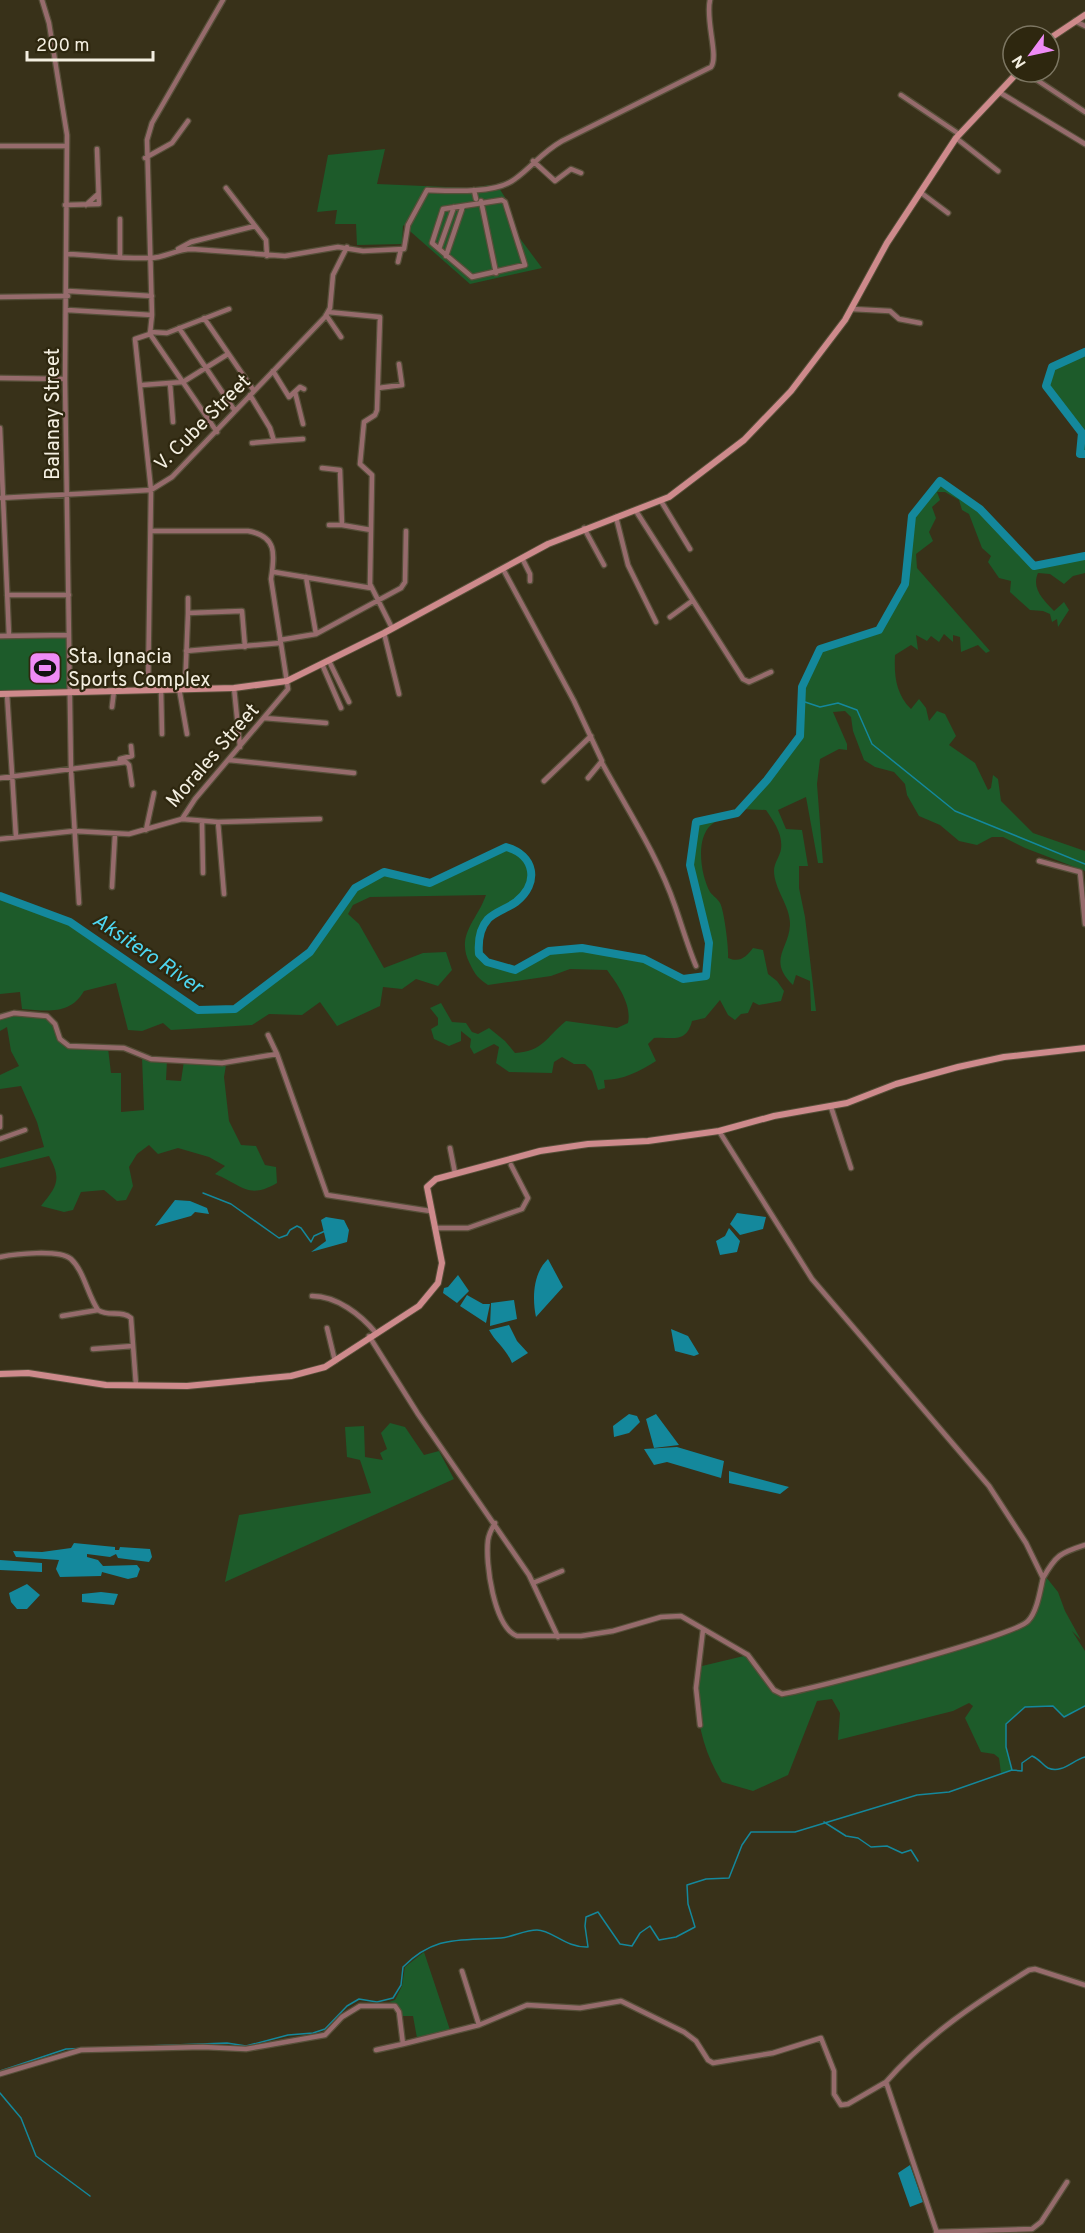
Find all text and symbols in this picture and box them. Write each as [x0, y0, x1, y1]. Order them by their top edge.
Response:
scale bar [27, 24, 153, 62]
north arrow [1001, 24, 1061, 84]
text: 200 m [36, 35, 89, 58]
text: N [1009, 51, 1032, 71]
street label: Balanay Street [41, 348, 67, 480]
street label: V. Cube Street [149, 369, 257, 477]
place label: Sta. Ignacia Sports Complex [68, 645, 211, 694]
sports icon: Sta. Ignacia Sports Complex [27, 650, 63, 686]
street label: Morales Street [161, 699, 266, 814]
water label: Aksitero River [87, 907, 209, 1002]

